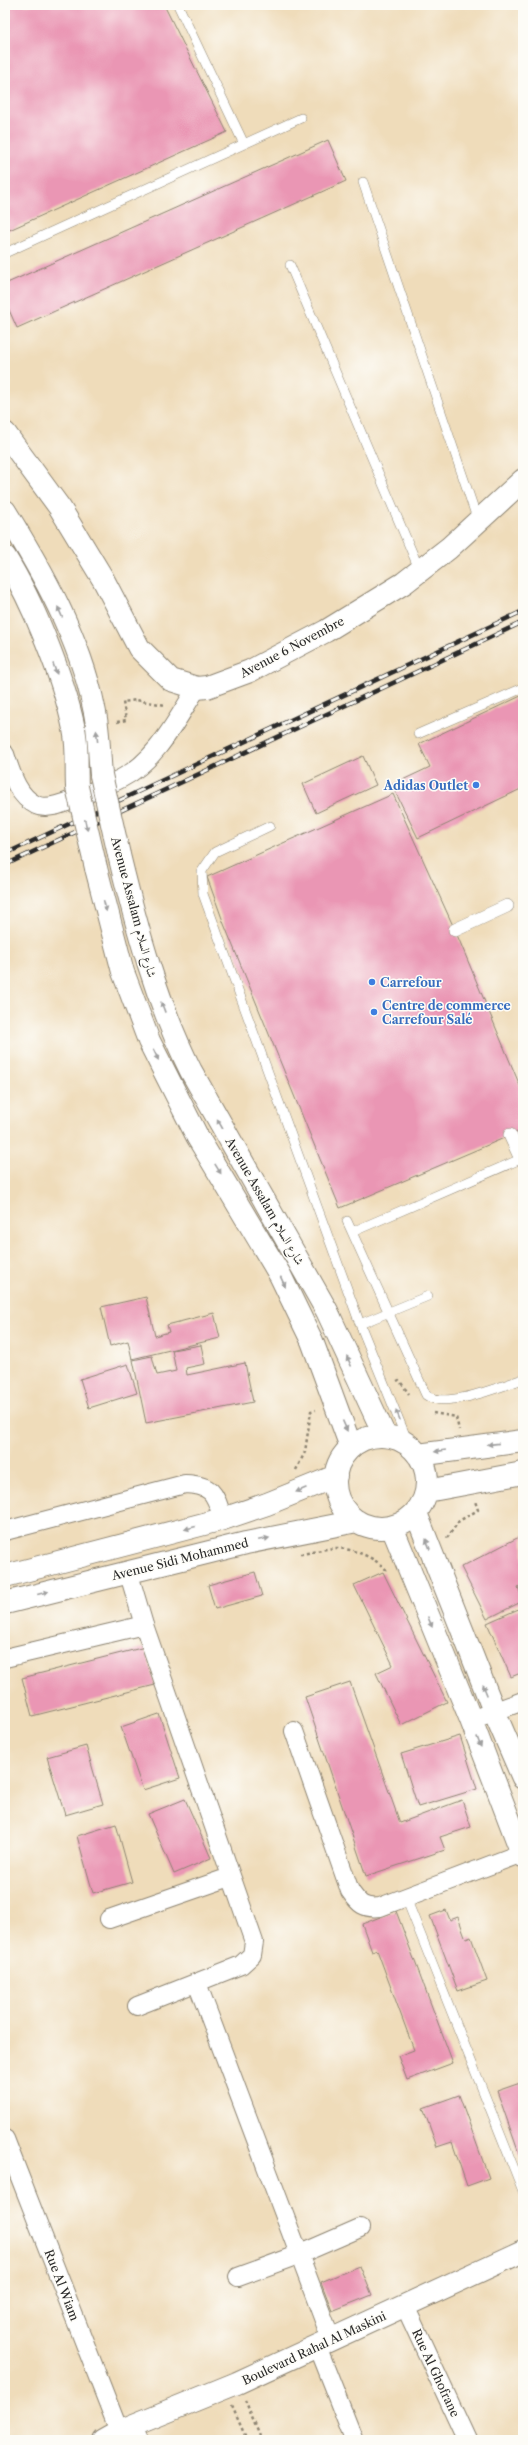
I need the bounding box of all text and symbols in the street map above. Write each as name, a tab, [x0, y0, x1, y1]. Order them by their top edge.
one-way arrow	[57, 607, 63, 618]
street label: Avenue 6 Novembre	[237, 613, 347, 681]
one-way arrow	[52, 663, 58, 675]
one-way arrow	[94, 730, 101, 742]
place label: Adidas Outlet	[383, 778, 468, 793]
marker: Adidas Outlet	[471, 780, 481, 790]
one-way arrow	[83, 819, 89, 831]
street label: Avenue Assalam شارع السلام	[104, 834, 160, 980]
one-way arrow	[103, 900, 109, 912]
place label: Carrefour	[380, 975, 442, 990]
marker: Carrefour	[367, 977, 377, 987]
place label: Centre de commerce Carrefour Salé	[382, 998, 511, 1027]
one-way arrow	[159, 1001, 165, 1013]
marker: Centre de commerce Carrefour Salé	[369, 1007, 379, 1017]
one-way arrow	[153, 1050, 159, 1061]
one-way arrow	[217, 1118, 224, 1130]
street label: Avenue Assalam شارع السلام	[218, 1134, 308, 1270]
one-way arrow	[214, 1164, 222, 1175]
one-way arrow	[280, 1276, 286, 1287]
one-way arrow	[346, 1355, 352, 1366]
one-way arrow	[395, 1409, 401, 1421]
one-way arrow	[342, 1420, 348, 1432]
one-way arrow	[487, 1441, 499, 1448]
one-way arrow	[434, 1448, 446, 1454]
one-way arrow	[296, 1487, 307, 1493]
one-way arrow	[184, 1525, 196, 1531]
street label: Avenue Sidi Mohammed	[109, 1535, 251, 1583]
one-way arrow	[258, 1536, 270, 1542]
one-way arrow	[424, 1538, 430, 1550]
one-way arrow	[37, 1590, 49, 1596]
one-way arrow	[427, 1616, 433, 1627]
one-way arrow	[482, 1684, 488, 1696]
one-way arrow	[477, 1736, 483, 1748]
street label: Rue Al Wiam	[42, 2247, 82, 2323]
street label: Boulevard Rahal Al Maskini	[240, 2308, 389, 2388]
street label: Rue Al Ghofrane	[409, 2327, 463, 2420]

